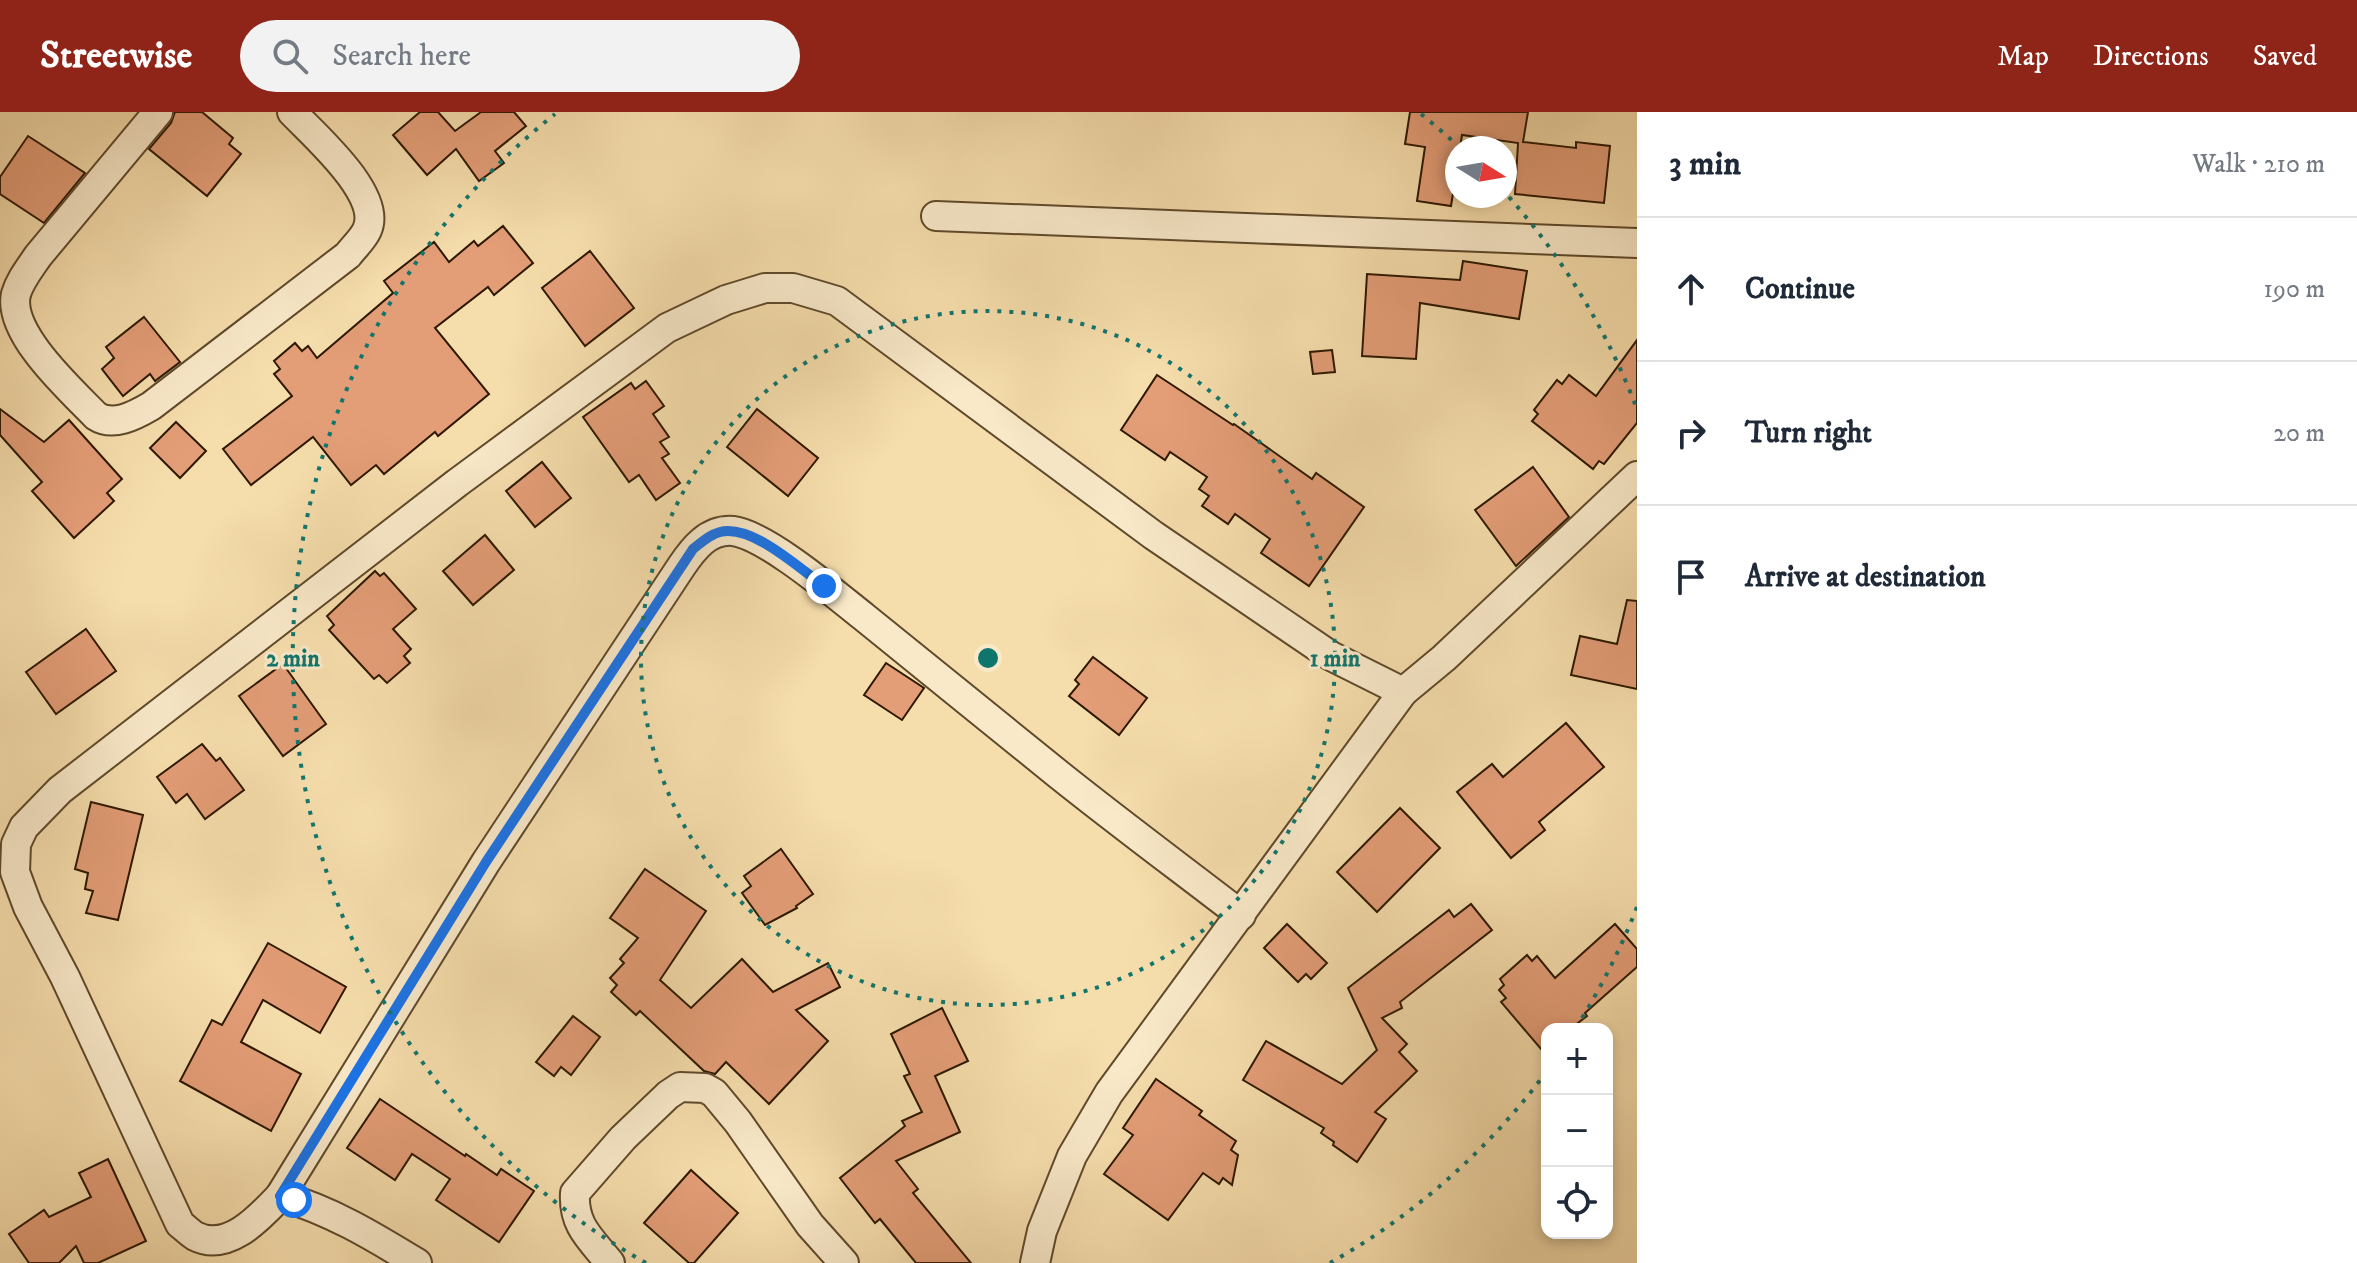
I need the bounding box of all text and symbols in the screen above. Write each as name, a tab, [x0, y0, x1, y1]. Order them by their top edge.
search box	[240, 20, 800, 92]
text: Streetwise	[40, 32, 192, 80]
icon: search	[268, 34, 312, 78]
text: Search here	[332, 38, 471, 75]
text: Map	[1997, 39, 2049, 74]
text: Directions	[2093, 39, 2209, 74]
text: Saved	[2253, 39, 2317, 74]
north arrow	[1445, 136, 1517, 208]
text: 3 min	[1669, 143, 1741, 185]
text: Walk · 210 m	[2192, 148, 2325, 181]
icon: ahead	[1669, 267, 1713, 311]
text: Continue	[1745, 271, 1855, 308]
text: 190 m	[2263, 273, 2325, 306]
icon: right	[1669, 411, 1713, 455]
text: Turn right	[1745, 415, 1872, 452]
text: 20 m	[2273, 417, 2325, 450]
icon: arrive	[1669, 555, 1713, 599]
text: Arrive at destination	[1745, 559, 1986, 596]
route end	[806, 568, 842, 604]
text: 2 min	[266, 644, 320, 674]
centre of rings	[974, 644, 1002, 672]
text: 1 min	[1310, 644, 1361, 674]
map controls	[1541, 1023, 1613, 1239]
button: +	[1541, 1023, 1613, 1095]
button: −	[1541, 1095, 1613, 1167]
button: locate	[1541, 1167, 1613, 1239]
route start	[276, 1182, 312, 1218]

